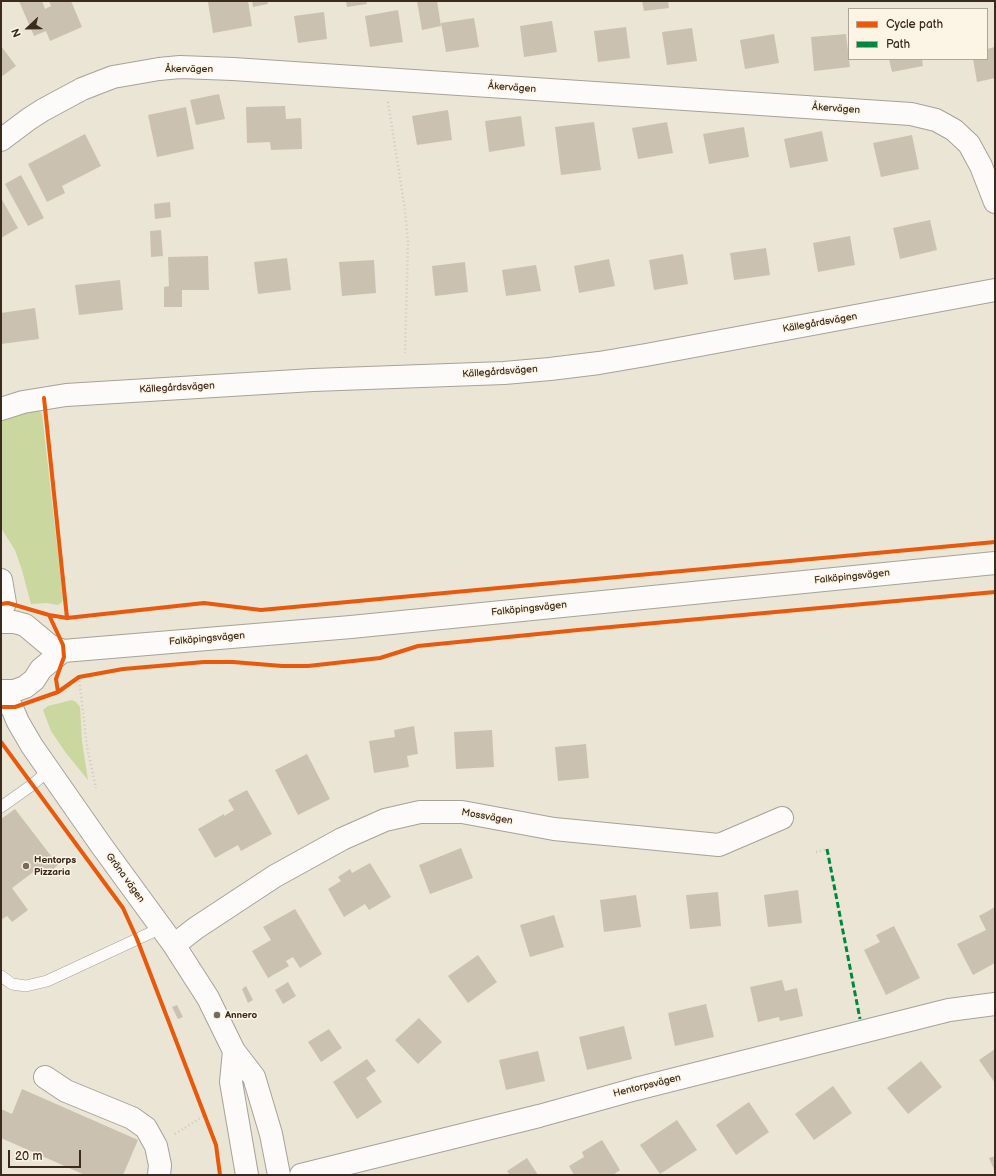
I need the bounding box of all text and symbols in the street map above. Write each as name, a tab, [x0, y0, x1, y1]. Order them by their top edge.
north arrow	[8, 8, 48, 48]
legend	[848, 8, 988, 60]
text: Cycle path	[886, 17, 943, 32]
text: N	[9, 26, 24, 39]
text: Path	[886, 37, 910, 52]
street label: Åkervägen	[165, 63, 213, 75]
street label: Åkervägen	[488, 80, 536, 96]
street label: Åkervägen	[812, 101, 860, 117]
street label: Källegårdsvägen	[782, 311, 858, 335]
street label: Källegårdsvägen	[462, 363, 538, 381]
street label: Källegårdsvägen	[139, 380, 215, 396]
street label: Falköpingsvägen	[814, 567, 890, 587]
street label: Falköpingsvägen	[491, 599, 567, 619]
street label: Falköpingsvägen	[169, 630, 245, 648]
street label: Mossvägen	[460, 807, 514, 827]
street label: Gröna vägen	[103, 851, 147, 905]
place label: Hentorps Pizzaria	[34, 854, 76, 878]
marker: Hentorps Pizzaria	[21, 861, 31, 871]
place label: Annero	[225, 1009, 257, 1021]
marker: Annero	[212, 1010, 222, 1020]
street label: Hentorpsvägen	[612, 1072, 682, 1100]
scale bar	[10, 1142, 83, 1168]
text: 20 m	[15, 1149, 42, 1164]

